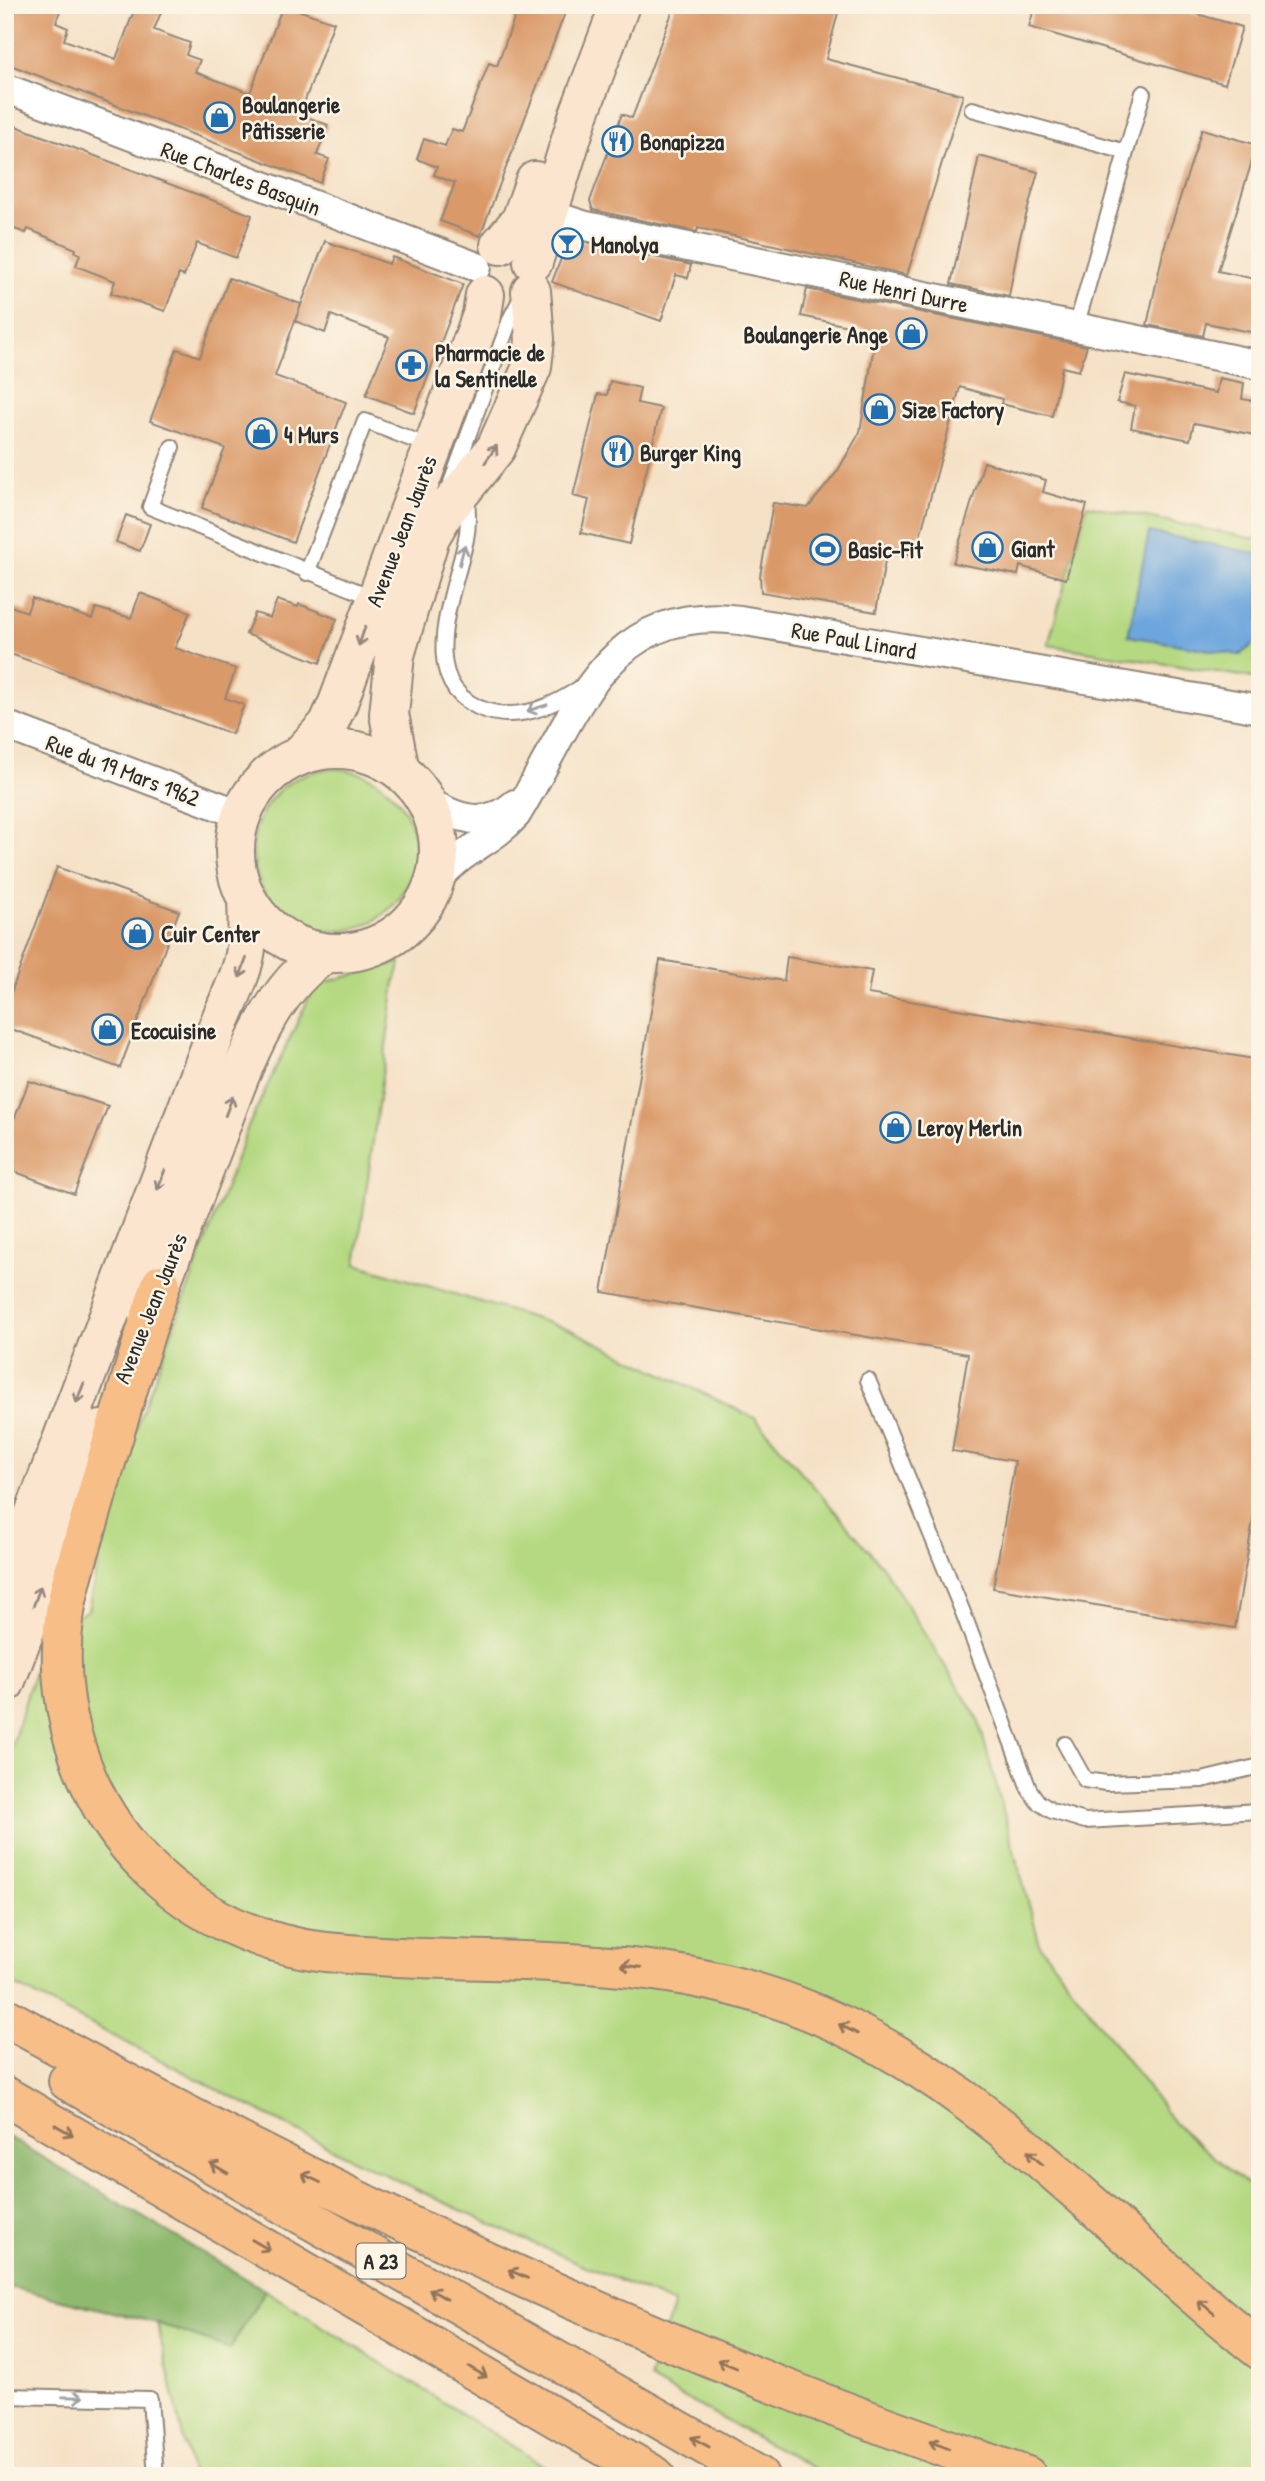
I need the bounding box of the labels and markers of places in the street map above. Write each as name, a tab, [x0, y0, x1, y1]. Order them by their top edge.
place label: Boulangerie Pâtisserie	[242, 89, 341, 146]
shop icon: Boulangerie Pâtisserie	[202, 100, 236, 134]
restaurant icon: Bonapizza	[600, 124, 634, 158]
place label: Bonapizza	[640, 126, 724, 158]
bar icon: Manolya	[551, 227, 585, 261]
place label: Manolya	[591, 229, 658, 261]
shop icon: Boulangerie Ange	[894, 317, 928, 351]
place label: Boulangerie Ange	[743, 319, 889, 351]
place label: Pharmacie de la Sentinelle	[435, 337, 546, 394]
pharmacy icon: Pharmacie de la Sentinelle	[395, 348, 429, 382]
shop icon: Size Factory	[862, 392, 896, 426]
place label: Size Factory	[902, 394, 1005, 426]
shop icon: 4 Murs	[244, 417, 278, 451]
place label: 4 Murs	[284, 419, 339, 450]
restaurant icon: Burger King	[600, 435, 634, 469]
place label: Burger King	[640, 437, 741, 469]
shop icon: Giant	[971, 531, 1005, 565]
sports icon: Basic-Fit	[808, 532, 842, 566]
place label: Giant	[1011, 533, 1056, 564]
place label: Basic-Fit	[848, 534, 924, 565]
shop icon: Cuir Center	[121, 916, 155, 950]
place label: Cuir Center	[161, 918, 260, 949]
shop icon: Ecocuisine	[91, 1013, 125, 1047]
place label: Ecocuisine	[131, 1015, 217, 1046]
shop icon: Leroy Merlin	[878, 1110, 912, 1144]
place label: Leroy Merlin	[918, 1112, 1022, 1144]

